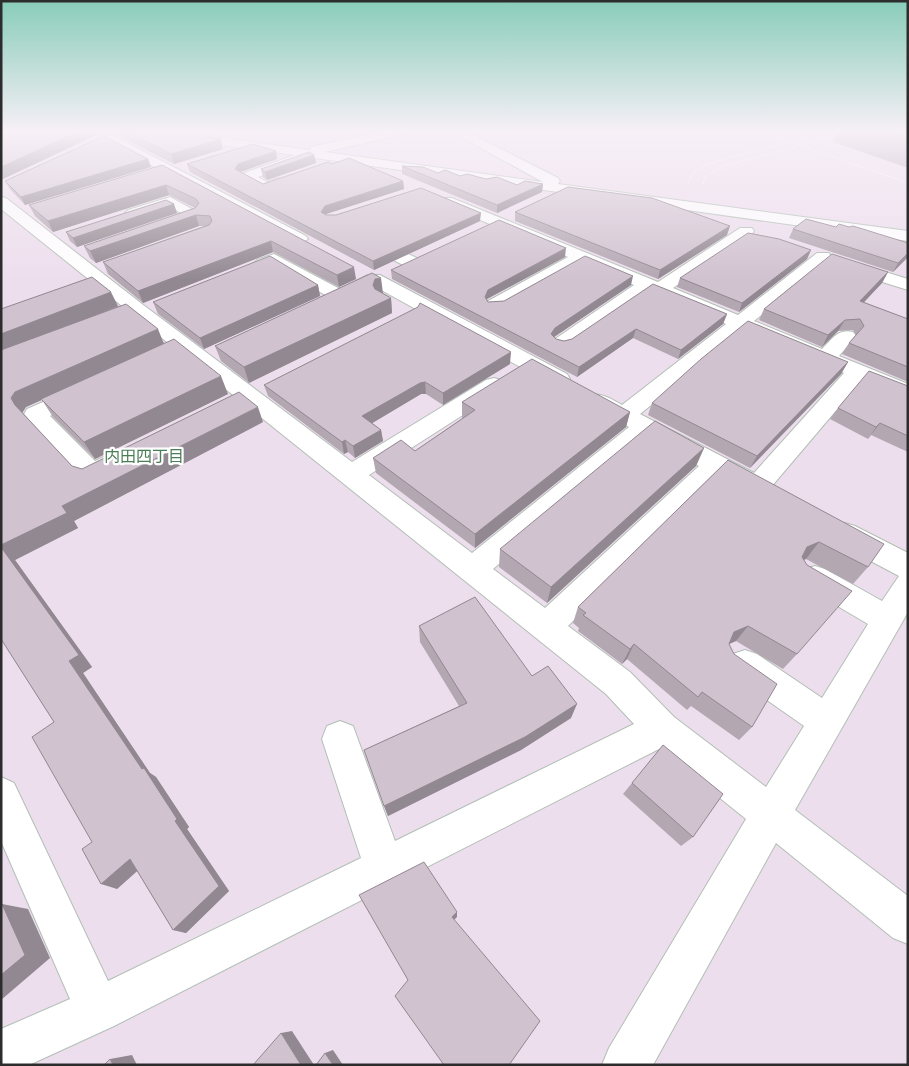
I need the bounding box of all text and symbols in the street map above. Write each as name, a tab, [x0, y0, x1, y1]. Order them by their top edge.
district label: 内田四丁目	[104, 447, 184, 466]

